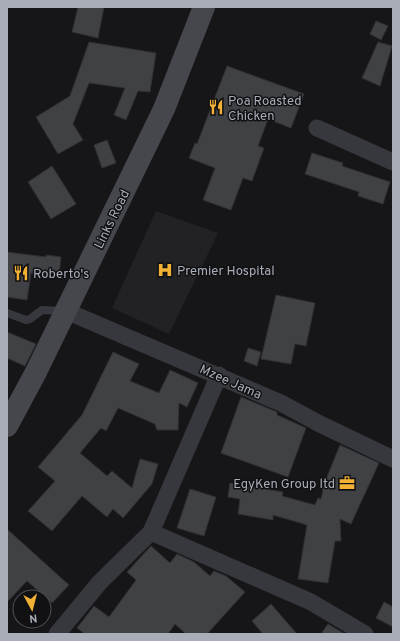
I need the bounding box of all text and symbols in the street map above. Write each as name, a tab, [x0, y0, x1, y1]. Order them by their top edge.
place label: Poa Roasted Chicken	[228, 94, 301, 125]
restaurant icon: Poa Roasted Chicken	[207, 98, 225, 116]
street label: Links Road	[92, 188, 134, 252]
hospital icon: Premier Hospital	[156, 261, 174, 279]
restaurant icon: Roberto's	[12, 264, 30, 282]
place label: Premier Hospital	[177, 264, 275, 280]
place label: Roberto's	[33, 267, 89, 283]
street label: Mzee Jama	[197, 362, 264, 404]
office icon: EgyKen Group ltd	[338, 474, 356, 492]
place label: EgyKen Group ltd	[233, 477, 335, 493]
north arrow	[12, 589, 52, 629]
text: N	[28, 611, 38, 625]

